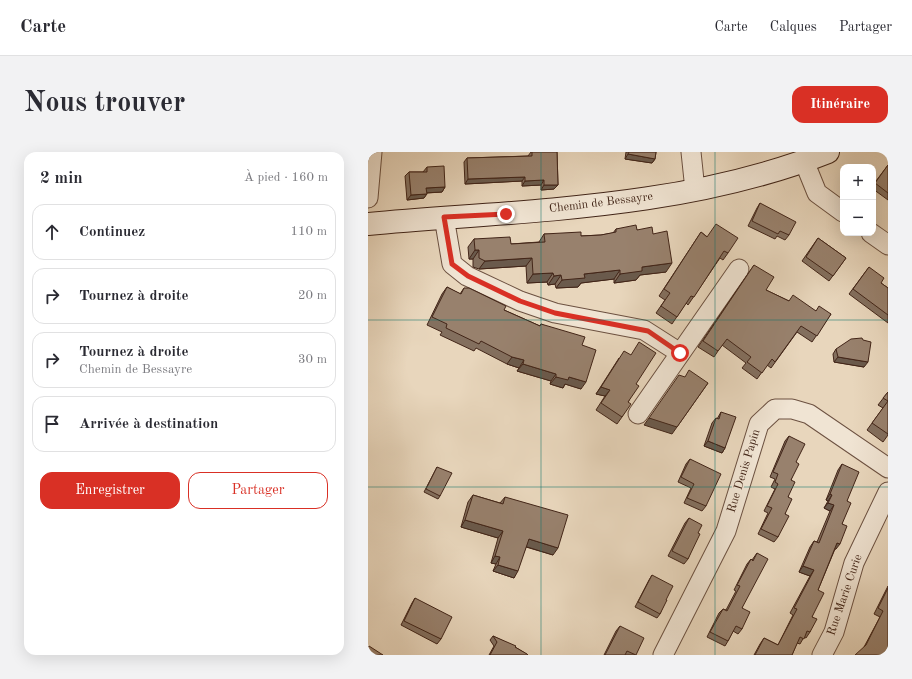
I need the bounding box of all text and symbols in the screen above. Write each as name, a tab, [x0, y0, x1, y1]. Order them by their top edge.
text: Carte	[20, 18, 66, 37]
text: Carte	[714, 20, 748, 34]
text: Calques	[770, 20, 817, 34]
text: Partager	[839, 20, 892, 34]
button: Itinéraire	[792, 86, 888, 123]
text: Nous trouver	[24, 90, 185, 118]
map controls	[840, 164, 876, 236]
button: +	[840, 164, 876, 200]
text: 2 min	[40, 170, 83, 187]
text: À pied · 160 m	[244, 171, 328, 184]
street label: Chemin de Bessayre	[548, 191, 654, 215]
button: −	[840, 200, 876, 236]
route end	[497, 205, 515, 223]
icon: ahead	[41, 221, 63, 243]
text: Continuez	[79, 225, 145, 240]
text: 110 m	[290, 225, 327, 238]
icon: right	[41, 285, 63, 307]
text: Tournez à droite	[79, 289, 189, 304]
text: 20 m	[298, 289, 327, 302]
route start	[671, 344, 689, 362]
text: Tournez à droite	[79, 345, 189, 360]
icon: right	[41, 349, 63, 371]
text: 30 m	[298, 353, 327, 366]
text: Chemin de Bessayre	[79, 363, 192, 376]
icon: arrive	[41, 413, 63, 435]
text: Arrivée à destination	[79, 417, 218, 432]
street label: Rue Denis Papin	[726, 427, 763, 514]
button: Enregistrer	[40, 472, 180, 509]
button: Partager	[188, 472, 328, 509]
street label: Rue Marie Curie	[825, 552, 865, 637]

